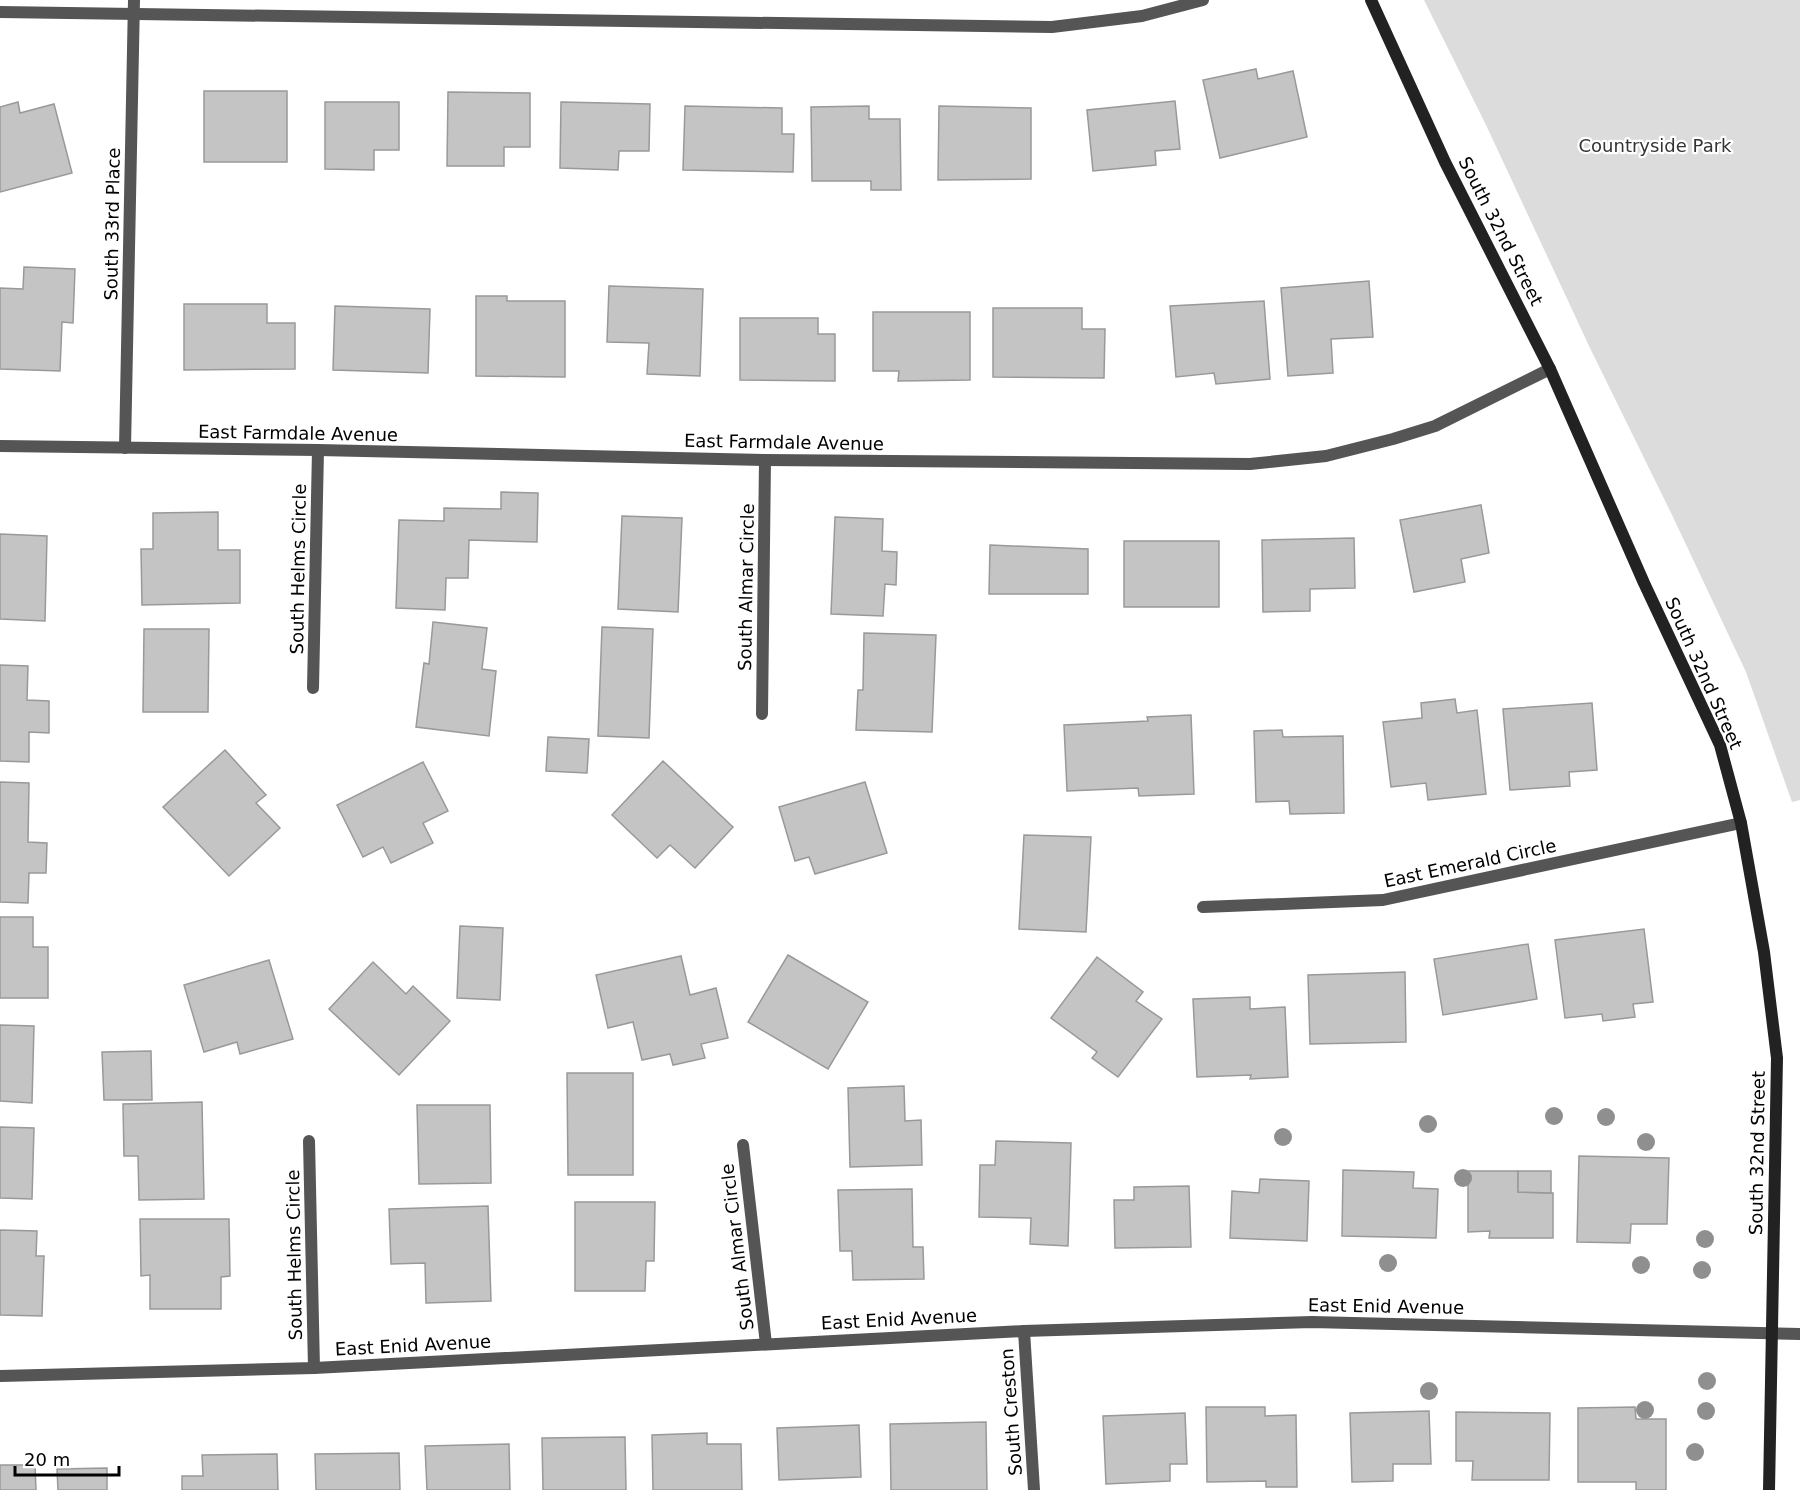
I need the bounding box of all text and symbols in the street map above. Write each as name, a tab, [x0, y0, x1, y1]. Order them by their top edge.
park label: Countryside Park	[1578, 135, 1732, 156]
street label: South 33rd Place	[100, 147, 124, 301]
street label: South 32nd Street	[1454, 153, 1548, 309]
street label: East Farmdale Avenue	[198, 421, 398, 445]
street label: East Farmdale Avenue	[684, 430, 884, 454]
street label: South Helms Circle	[286, 483, 310, 655]
street label: South Almar Circle	[734, 503, 758, 671]
street label: South 32nd Street	[1661, 594, 1747, 752]
street label: East Emerald Circle	[1382, 834, 1558, 892]
street label: South 32nd Street	[1745, 1071, 1769, 1235]
street label: South Almar Circle	[716, 1163, 758, 1331]
street label: South Helms Circle	[282, 1169, 306, 1341]
street label: East Enid Avenue	[1308, 1294, 1464, 1318]
street label: East Enid Avenue	[820, 1304, 978, 1334]
street label: East Enid Avenue	[334, 1330, 492, 1360]
street label: South Creston	[996, 1348, 1026, 1476]
scale bar	[15, 1439, 118, 1477]
text: 20 m	[24, 1449, 70, 1470]

